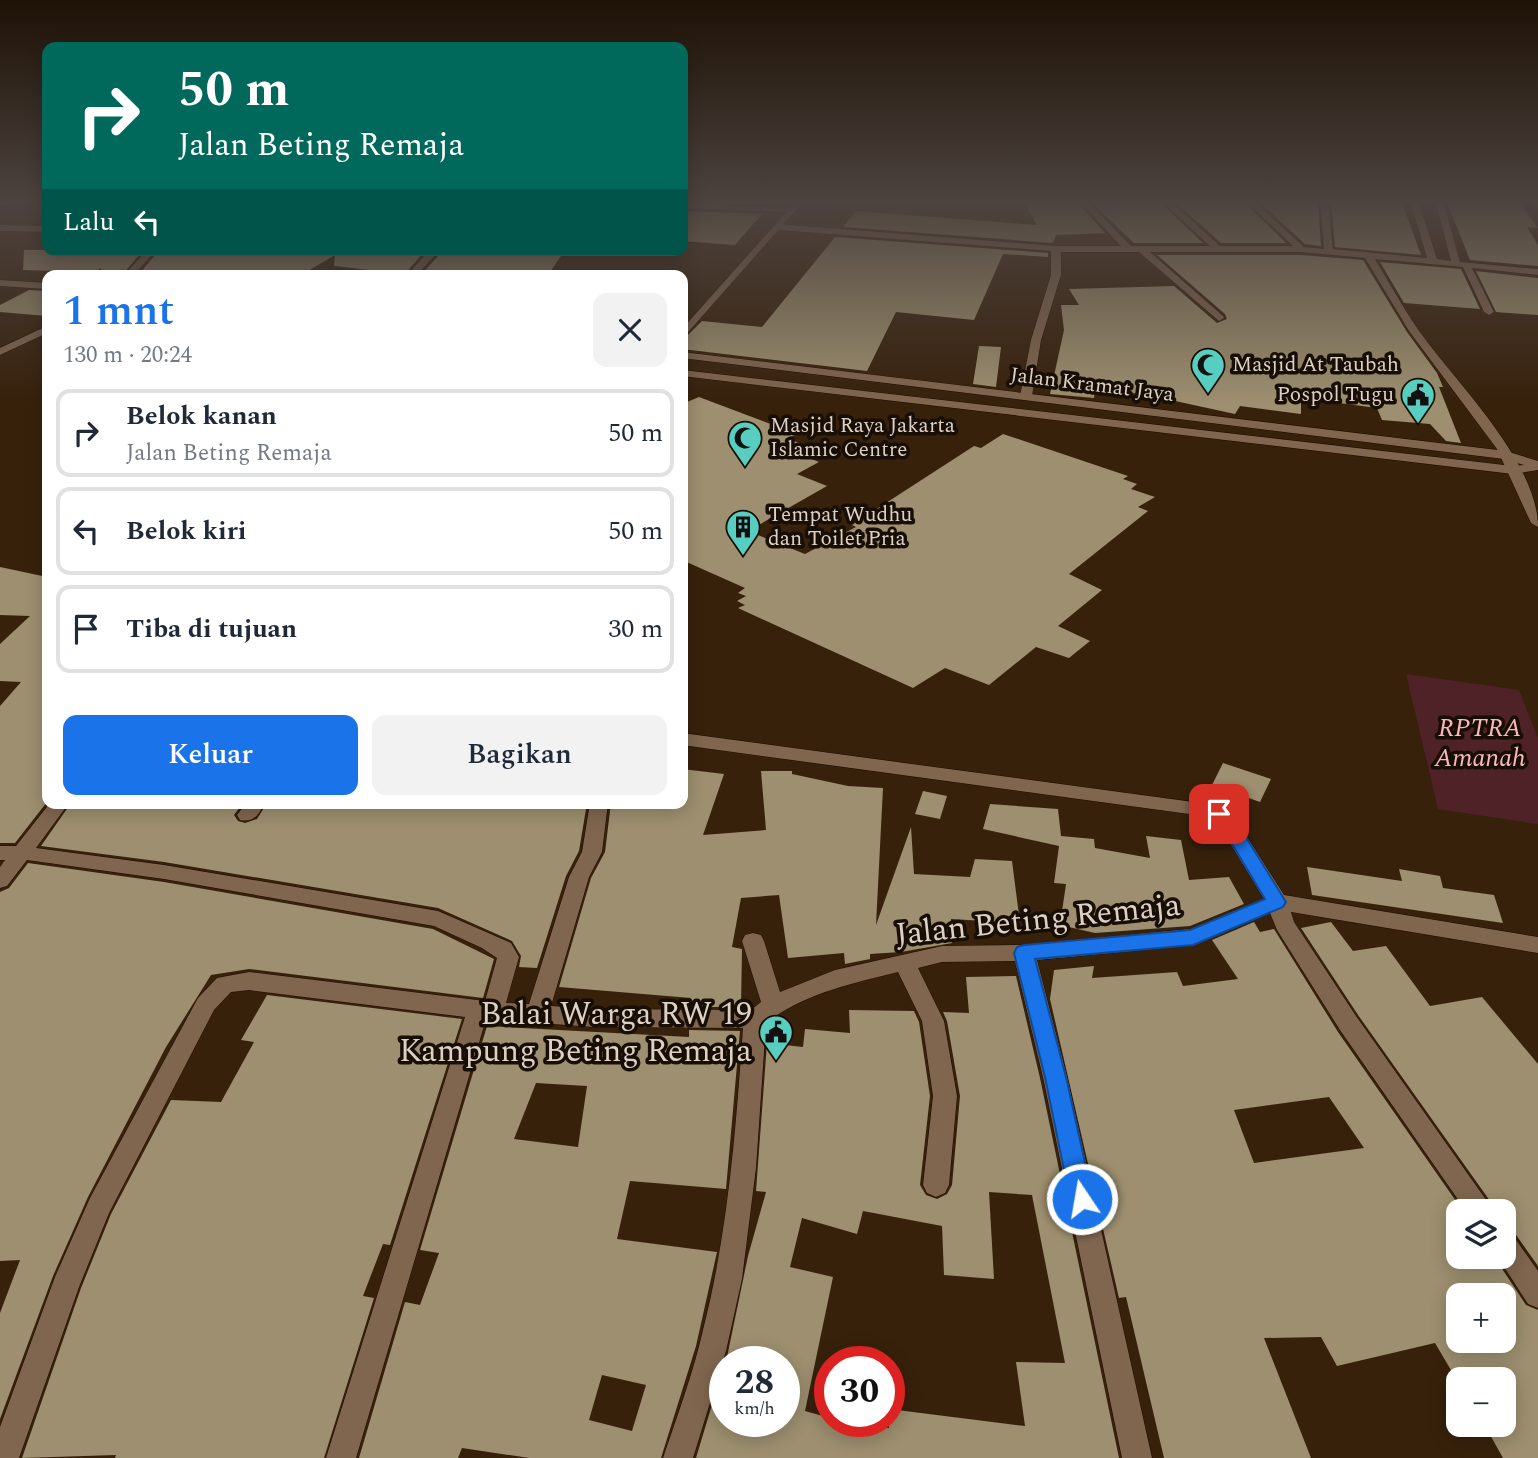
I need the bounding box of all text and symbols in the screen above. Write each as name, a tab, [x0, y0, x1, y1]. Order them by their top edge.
text: 50 m	[178, 53, 289, 128]
icon: right	[63, 70, 154, 161]
text: Jalan Beting Remaja	[178, 121, 464, 170]
text: Lalu	[63, 202, 114, 242]
icon: left	[128, 203, 166, 241]
text: 1 mnt	[63, 280, 174, 343]
button: close	[593, 293, 667, 367]
text: 130 m · 20:24	[63, 338, 192, 373]
mosque icon: Masjid At Taubah	[1189, 346, 1227, 395]
place label: Masjid At Taubah	[1232, 349, 1399, 381]
street label: Jalan Kramat Jaya	[1008, 359, 1176, 411]
public building icon: Pospol Tugu	[1399, 376, 1437, 425]
place label: Pospol Tugu	[1277, 379, 1394, 411]
text: Belok kanan	[126, 396, 277, 436]
place label: Masjid Raya Jakarta Islamic Centre	[770, 410, 956, 466]
text: 50 m	[608, 413, 663, 453]
icon: right	[67, 414, 105, 452]
mosque icon: Masjid Raya Jakarta Islamic Centre	[726, 419, 764, 468]
text: Jalan Beting Remaja	[126, 436, 332, 471]
place label: Tempat Wudhu dan Toilet Pria	[768, 499, 912, 555]
building icon: Tempat Wudhu dan Toilet Pria	[724, 508, 762, 557]
text: Belok kiri	[126, 511, 246, 551]
text: 50 m	[608, 511, 663, 551]
icon: left	[67, 512, 105, 550]
text: Tiba di tujuan	[126, 609, 297, 649]
text: 30 m	[608, 609, 663, 649]
icon: arrive	[67, 610, 105, 648]
park label: RPTRA Amanah	[1433, 708, 1526, 778]
button: Keluar	[63, 715, 358, 795]
button: Bagikan	[372, 715, 667, 795]
pin	[1189, 784, 1249, 844]
icon: arrive	[1200, 795, 1238, 833]
street label: Jalan Beting Remaja	[893, 881, 1183, 959]
place label: Balai Warga RW 19 Kampung Beting Remaja	[399, 990, 752, 1076]
public building icon: Balai Warga RW 19 Kampung Beting Remaja	[757, 1013, 795, 1062]
position arrow	[1045, 1162, 1119, 1236]
map controls	[1446, 1199, 1516, 1437]
button: layers	[1446, 1199, 1516, 1269]
button: +	[1446, 1283, 1516, 1353]
speed limit sign: 30	[814, 1346, 905, 1437]
text: 28	[735, 1356, 774, 1409]
button: −	[1446, 1367, 1516, 1437]
text: km/h	[734, 1395, 775, 1422]

